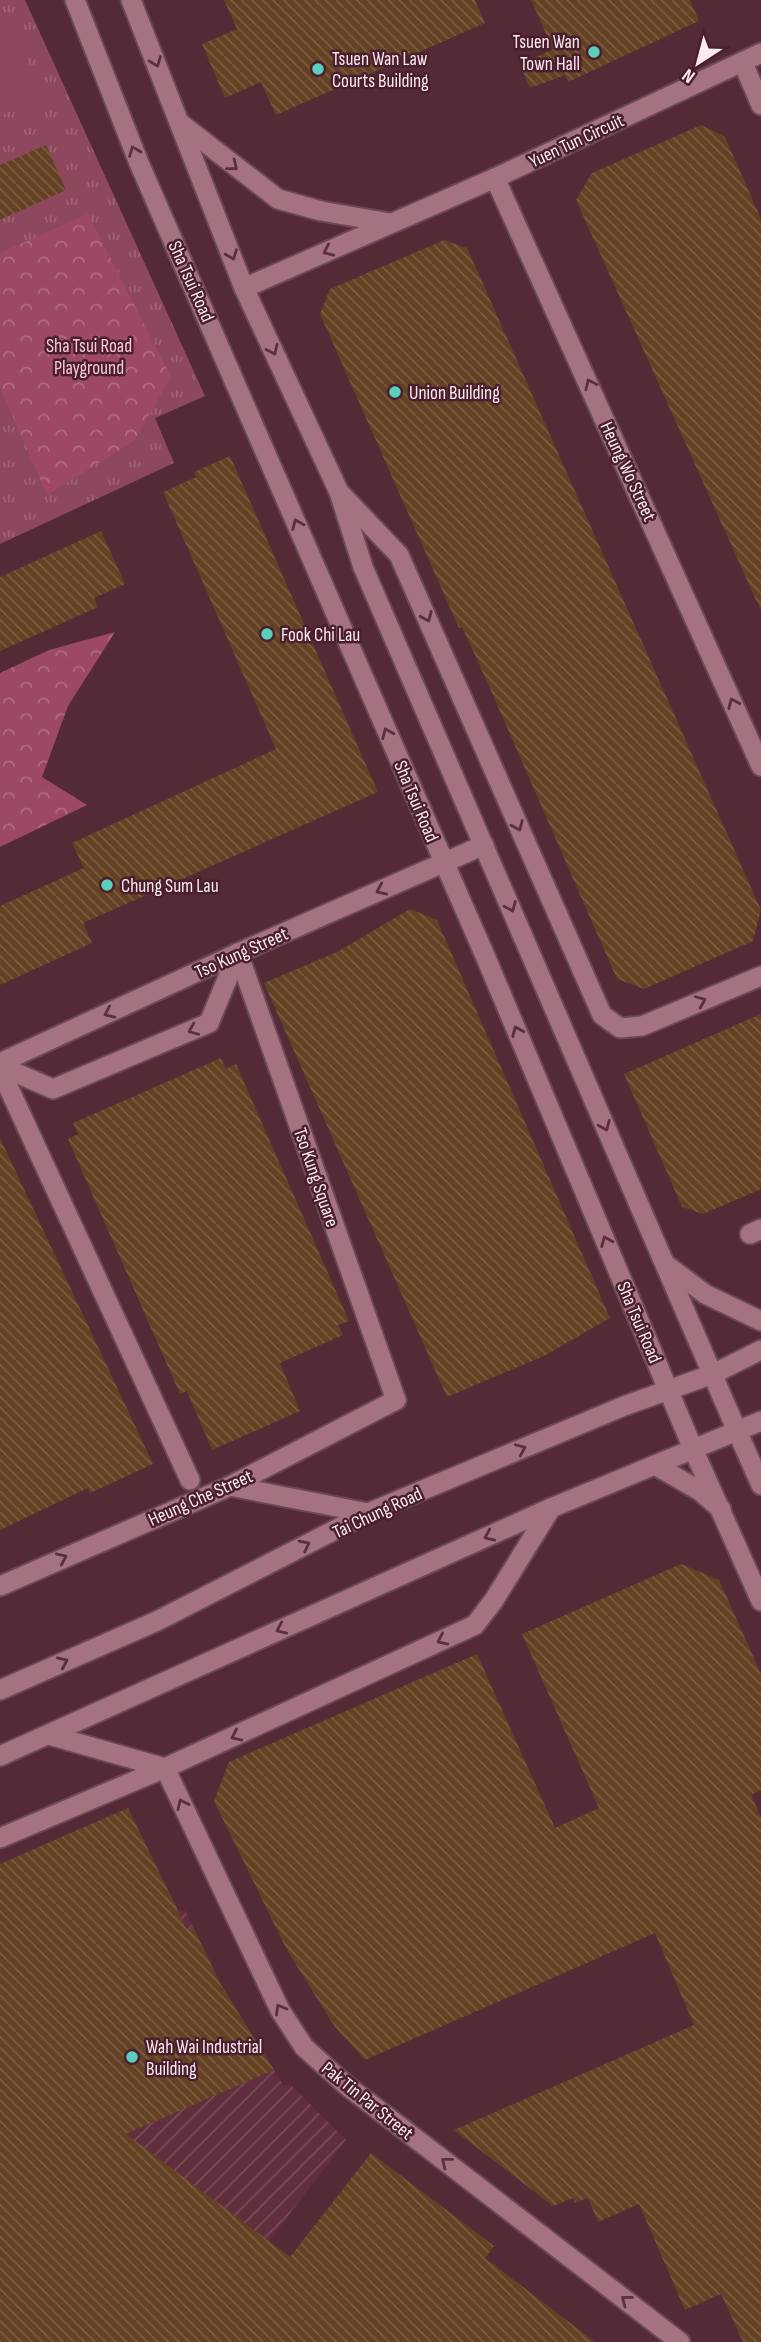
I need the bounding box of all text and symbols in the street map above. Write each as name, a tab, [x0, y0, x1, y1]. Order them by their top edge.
north arrow	[663, 28, 733, 98]
place label: Tsuen Wan Town Hall	[513, 31, 580, 76]
marker: Tsuen Wan Town Hall	[586, 44, 602, 60]
place label: Tsuen Wan Law Courts Building	[332, 48, 429, 93]
one-way arrow	[147, 55, 161, 67]
marker: Tsuen Wan Law Courts Building	[310, 61, 326, 77]
text: N	[678, 63, 700, 88]
street label: Yuen Tun Circuit	[526, 109, 628, 173]
one-way arrow	[129, 145, 143, 157]
one-way arrow	[226, 158, 238, 171]
street label: Sha Tsui Road	[163, 238, 219, 326]
one-way arrow	[323, 243, 335, 257]
one-way arrow	[223, 249, 237, 261]
park label: Sha Tsui Road Playground	[46, 335, 132, 380]
one-way arrow	[265, 343, 279, 355]
one-way arrow	[584, 379, 598, 391]
place label: Union Building	[409, 382, 500, 405]
marker: Union Building	[387, 384, 403, 400]
street label: Heung Wo Street	[595, 418, 661, 525]
one-way arrow	[292, 519, 306, 531]
one-way arrow	[419, 610, 433, 622]
place label: Fook Chi Lau	[281, 624, 360, 647]
marker: Fook Chi Lau	[259, 626, 275, 642]
one-way arrow	[727, 698, 741, 711]
one-way arrow	[382, 727, 396, 739]
street label: Sha Tsui Road	[388, 757, 443, 846]
one-way arrow	[510, 819, 524, 831]
place label: Chung Sum Lau	[121, 875, 219, 898]
marker: Chung Sum Lau	[99, 877, 115, 893]
one-way arrow	[376, 882, 388, 896]
one-way arrow	[502, 901, 516, 913]
street label: Tso Kung Street	[192, 923, 292, 984]
one-way arrow	[694, 995, 707, 1009]
one-way arrow	[104, 1005, 116, 1019]
one-way arrow	[188, 1022, 200, 1036]
one-way arrow	[511, 1026, 525, 1039]
one-way arrow	[597, 1119, 611, 1131]
street label: Tso Kung Square	[288, 1125, 343, 1230]
one-way arrow	[600, 1236, 614, 1248]
street label: Sha Tsui Road	[611, 1278, 666, 1367]
one-way arrow	[514, 1443, 526, 1457]
street label: Heung Che Street	[145, 1465, 257, 1532]
street label: Tai Chung Road	[329, 1483, 426, 1544]
one-way arrow	[484, 1528, 496, 1542]
one-way arrow	[298, 1540, 310, 1554]
one-way arrow	[55, 1552, 68, 1566]
one-way arrow	[276, 1621, 288, 1635]
one-way arrow	[437, 1632, 449, 1646]
one-way arrow	[55, 1656, 68, 1670]
one-way arrow	[230, 1728, 243, 1742]
one-way arrow	[176, 1799, 190, 1811]
one-way arrow	[275, 2004, 288, 2016]
place label: Wah Wai Industrial Building	[146, 2036, 262, 2081]
marker: Wah Wai Industrial Building	[124, 2049, 140, 2065]
street label: Pak Tin Par Street	[317, 2057, 418, 2145]
one-way arrow	[441, 2157, 453, 2170]
one-way arrow	[621, 2296, 634, 2309]

